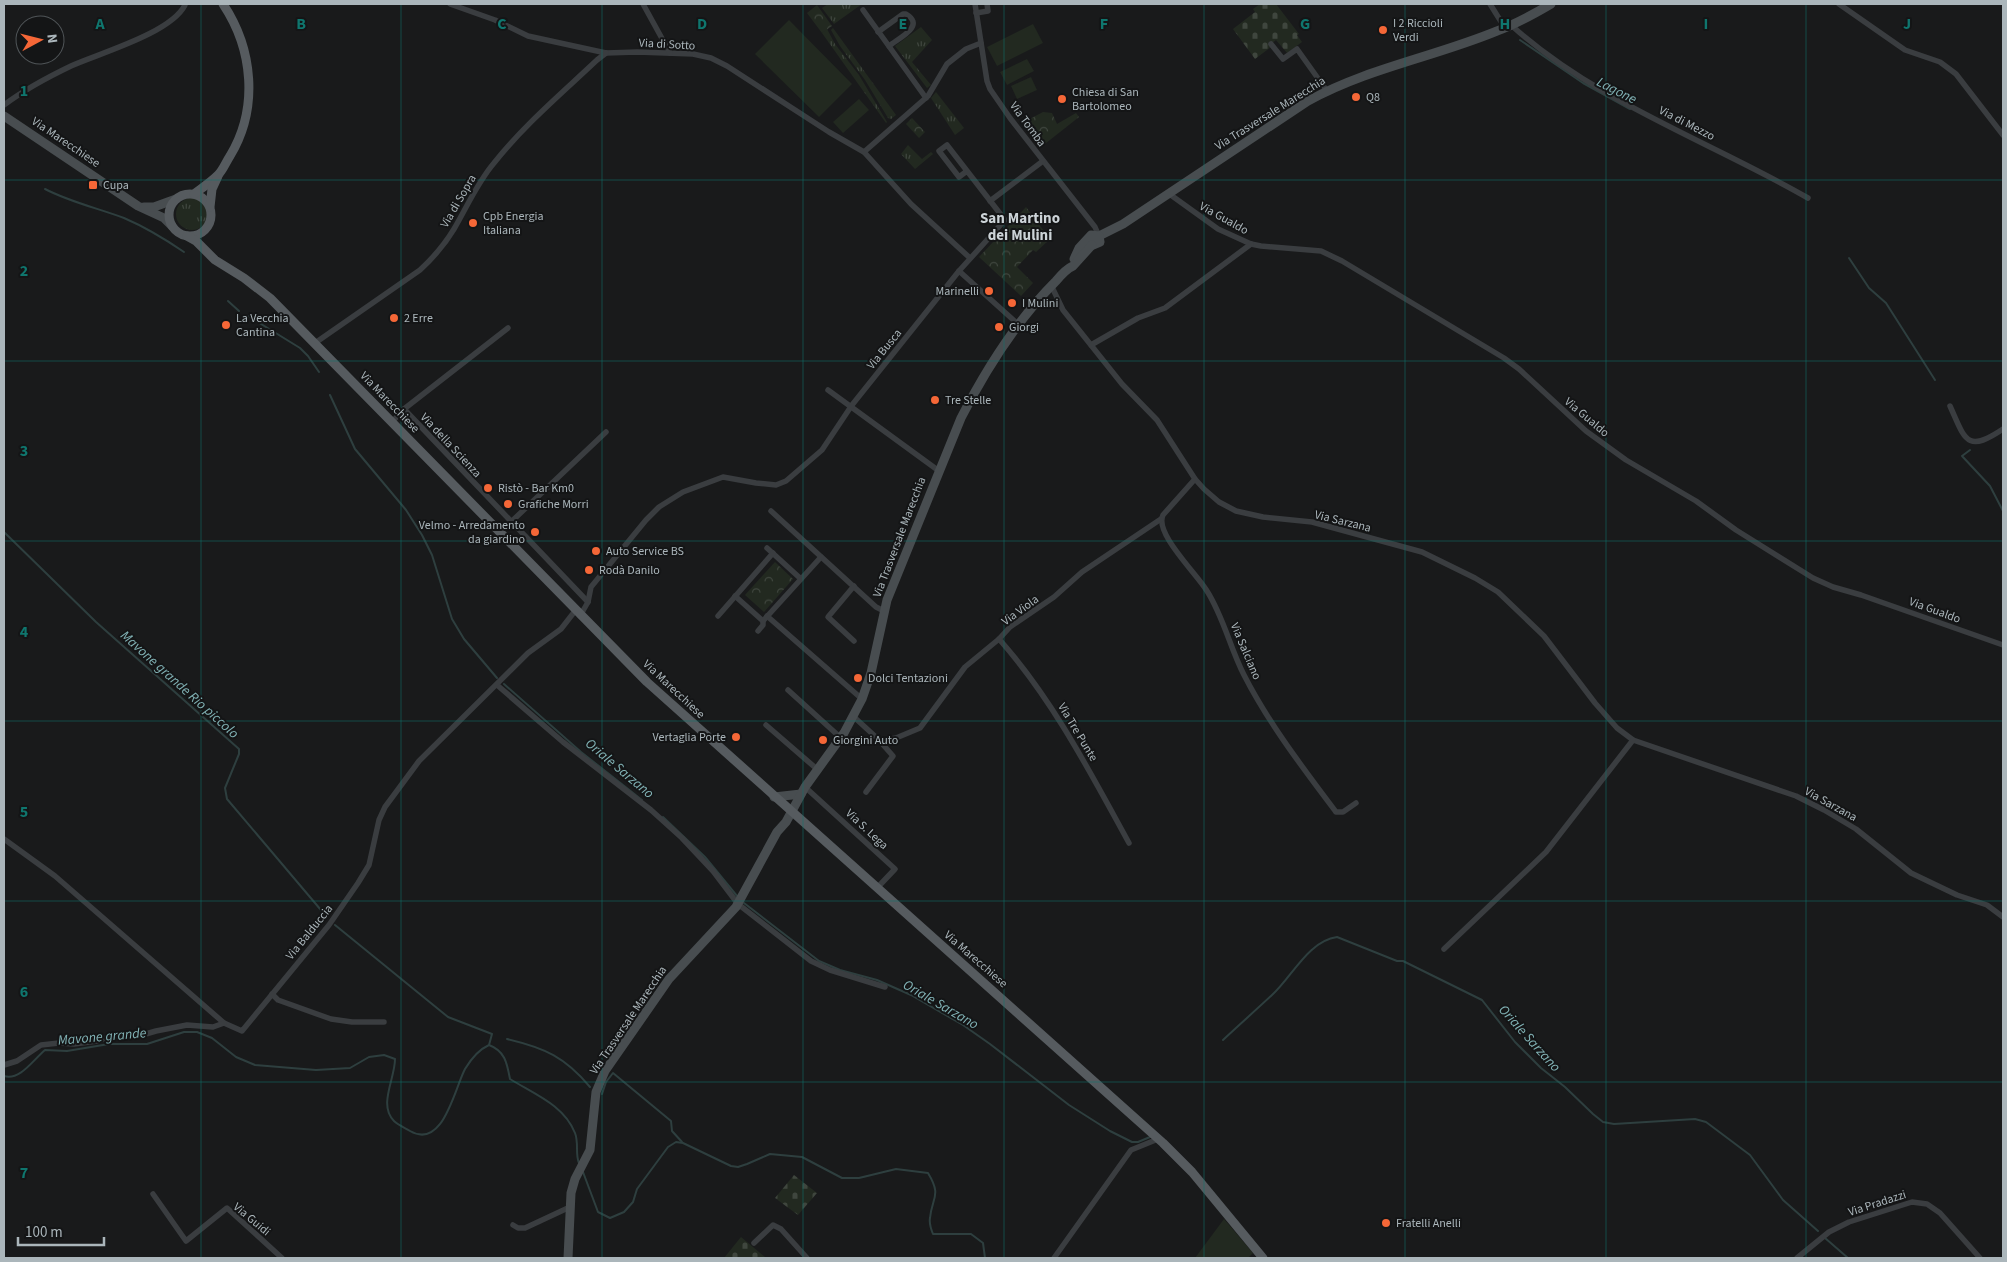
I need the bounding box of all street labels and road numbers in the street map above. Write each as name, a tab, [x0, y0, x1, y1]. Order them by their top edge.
street label: Via di Sotto	[638, 35, 696, 54]
street label: Via Trasversale Marecchia	[1212, 72, 1329, 154]
street label: Via Tomba	[1005, 98, 1050, 150]
street label: Via di Mezzo	[1656, 102, 1718, 145]
street label: Via Marecchiese	[28, 113, 103, 172]
street label: Via di Sopra	[436, 171, 481, 231]
street label: Via Gualdo	[1196, 198, 1251, 239]
street label: Via Busca	[863, 325, 906, 373]
street label: Via Marecchiese	[356, 368, 423, 437]
street label: Via Gualdo	[1561, 394, 1613, 441]
street label: Via della Scienza	[416, 409, 485, 481]
street label: Via Trasversale Marecchia	[869, 475, 930, 600]
street label: Via Sarzana	[1313, 506, 1373, 537]
street label: Via Viola	[998, 591, 1042, 630]
street label: Via Gualdo	[1907, 593, 1963, 628]
street label: Via Salciano	[1226, 620, 1265, 682]
street label: Via Marecchiese	[639, 656, 709, 723]
street label: Via Tre Punte	[1053, 700, 1102, 765]
street label: Via Sarzana	[1801, 783, 1860, 826]
street label: Via S. Lega	[842, 805, 892, 854]
street label: Via Balduccia	[282, 901, 337, 964]
street label: Via Marecchiese	[940, 927, 1011, 992]
street label: Via Trasversale Marecchia	[586, 963, 671, 1078]
street label: Via Pradazzi	[1846, 1186, 1908, 1221]
street label: Via Guidi	[229, 1199, 274, 1240]

